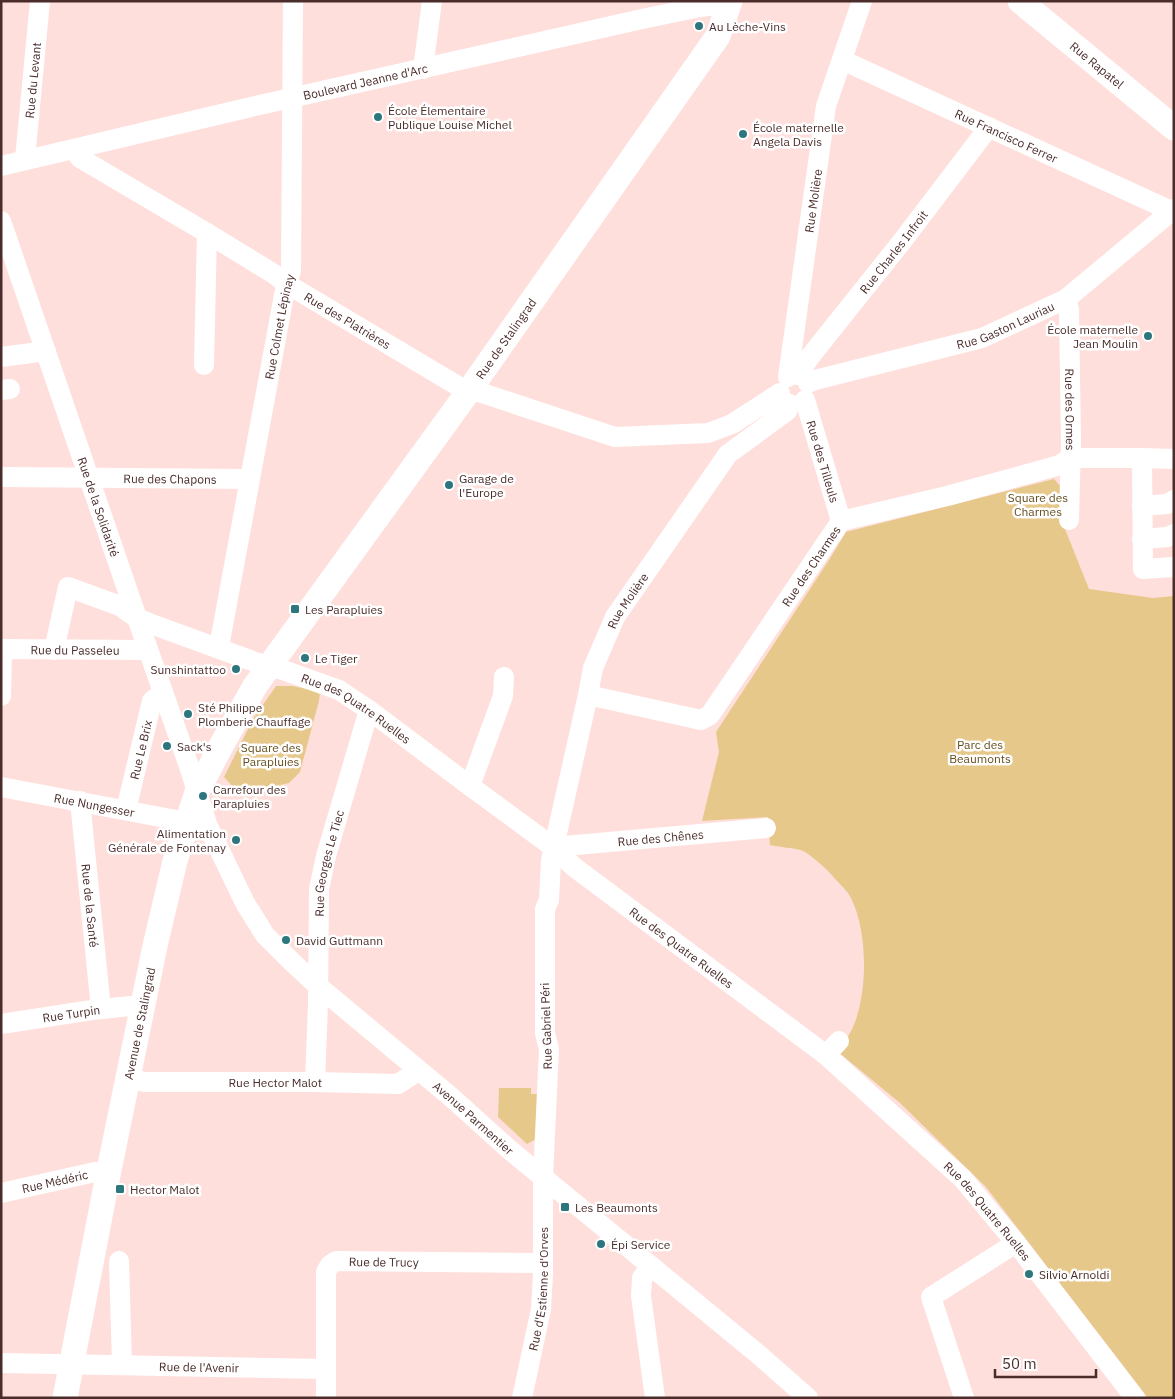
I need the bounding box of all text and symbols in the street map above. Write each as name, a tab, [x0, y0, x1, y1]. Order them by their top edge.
place label: Au Lèche-Vins	[709, 19, 786, 34]
marker: Au Lèche-Vins	[693, 20, 705, 32]
street label: Rue Rapatel	[1067, 38, 1127, 91]
street label: Rue du Levant	[21, 42, 44, 119]
street label: Boulevard Jeanne d'Arc	[302, 60, 429, 103]
place label: École Élementaire Publique Louise Michel	[388, 103, 512, 132]
street label: Rue Francisco Ferrer	[953, 105, 1061, 166]
marker: École Élementaire Publique Louise Michel	[372, 111, 384, 123]
place label: École maternelle Angela Davis	[753, 120, 844, 149]
marker: École maternelle Angela Davis	[737, 128, 749, 140]
street label: Rue Molière	[801, 167, 825, 234]
street label: Rue Charles Infroit	[856, 207, 931, 296]
street label: Rue Colmet Lépinay	[261, 272, 297, 380]
street label: Rue des Platrières	[302, 289, 394, 352]
street label: Rue de Stalingrad	[472, 295, 539, 382]
street label: Rue Gaston Lauriau	[955, 298, 1057, 352]
place label: École maternelle Jean Moulin	[1047, 322, 1138, 351]
marker: École maternelle Jean Moulin	[1142, 330, 1154, 342]
street label: Rue des Ormes	[1062, 368, 1079, 451]
street label: Rue des Tilleuls	[804, 418, 843, 504]
street label: Rue de la Solidarité	[75, 455, 123, 559]
street label: Rue des Chapons	[123, 470, 217, 486]
place label: Garage de l'Europe	[459, 471, 514, 500]
marker: Garage de l'Europe	[443, 479, 455, 491]
park label: Square des Charmes	[1008, 490, 1068, 519]
street label: Rue des Charmes	[778, 522, 843, 609]
street label: Rue Molière	[603, 569, 651, 631]
place label: Les Parapluies	[305, 602, 383, 617]
marker: Les Parapluies	[289, 603, 301, 615]
street label: Rue du Passeleu	[30, 642, 120, 657]
place label: Le Tiger	[315, 651, 358, 666]
marker: Le Tiger	[299, 652, 311, 664]
place label: Sunshintattoo	[151, 662, 226, 677]
marker: Sunshintattoo	[230, 663, 242, 675]
street label: Rue des Quatre Ruelles	[300, 670, 414, 747]
place label: Sté Philippe Plomberie Chauffage	[198, 700, 311, 729]
marker: Sté Philippe Plomberie Chauffage	[182, 708, 194, 720]
street label: Rue Le Brix	[126, 718, 155, 781]
park label: Parc des Beaumonts	[949, 737, 1011, 766]
place label: Sack's	[177, 739, 212, 754]
marker: Sack's	[161, 740, 173, 752]
park label: Square des Parapluies	[241, 740, 301, 769]
place label: Carrefour des Parapluies	[213, 782, 286, 811]
street label: Rue Nungesser	[53, 790, 136, 820]
marker: Carrefour des Parapluies	[197, 790, 209, 802]
street label: Rue Georges Le Tiec	[311, 808, 347, 917]
place label: Alimentation Générale de Fontenay	[108, 826, 226, 855]
street label: Rue des Chênes	[617, 826, 704, 849]
marker: Alimentation Générale de Fontenay	[230, 834, 242, 846]
street label: Rue de la Santé	[79, 863, 102, 948]
street label: Rue des Quatre Ruelles	[627, 904, 737, 991]
place label: David Guttmann	[296, 933, 383, 948]
marker: David Guttmann	[280, 934, 292, 946]
street label: Avenue de Stalingrad	[120, 966, 158, 1081]
street label: Rue Gabriel Péri	[537, 982, 555, 1070]
street label: Rue Turpin	[41, 1002, 101, 1025]
street label: Rue Hector Malot	[228, 1075, 322, 1090]
street label: Avenue Parmentier	[430, 1078, 517, 1158]
street label: Rue des Quatre Ruelles	[941, 1158, 1034, 1264]
street label: Rue Médéric	[20, 1166, 89, 1196]
place label: Hector Malot	[130, 1182, 200, 1197]
marker: Hector Malot	[114, 1183, 126, 1195]
place label: Les Beaumonts	[575, 1200, 658, 1215]
marker: Les Beaumonts	[559, 1201, 571, 1213]
street label: Rue d'Estienne d'Orves	[525, 1227, 551, 1352]
place label: Épi Service	[611, 1237, 671, 1252]
marker: Épi Service	[595, 1238, 607, 1250]
street label: Rue de Trucy	[349, 1254, 419, 1269]
place label: Silvio Arnoldi	[1039, 1267, 1109, 1282]
marker: Silvio Arnoldi	[1023, 1268, 1035, 1280]
scale bar	[995, 1346, 1096, 1378]
text: 50 m	[1002, 1354, 1037, 1373]
street label: Rue de l'Avenir	[159, 1358, 240, 1375]

